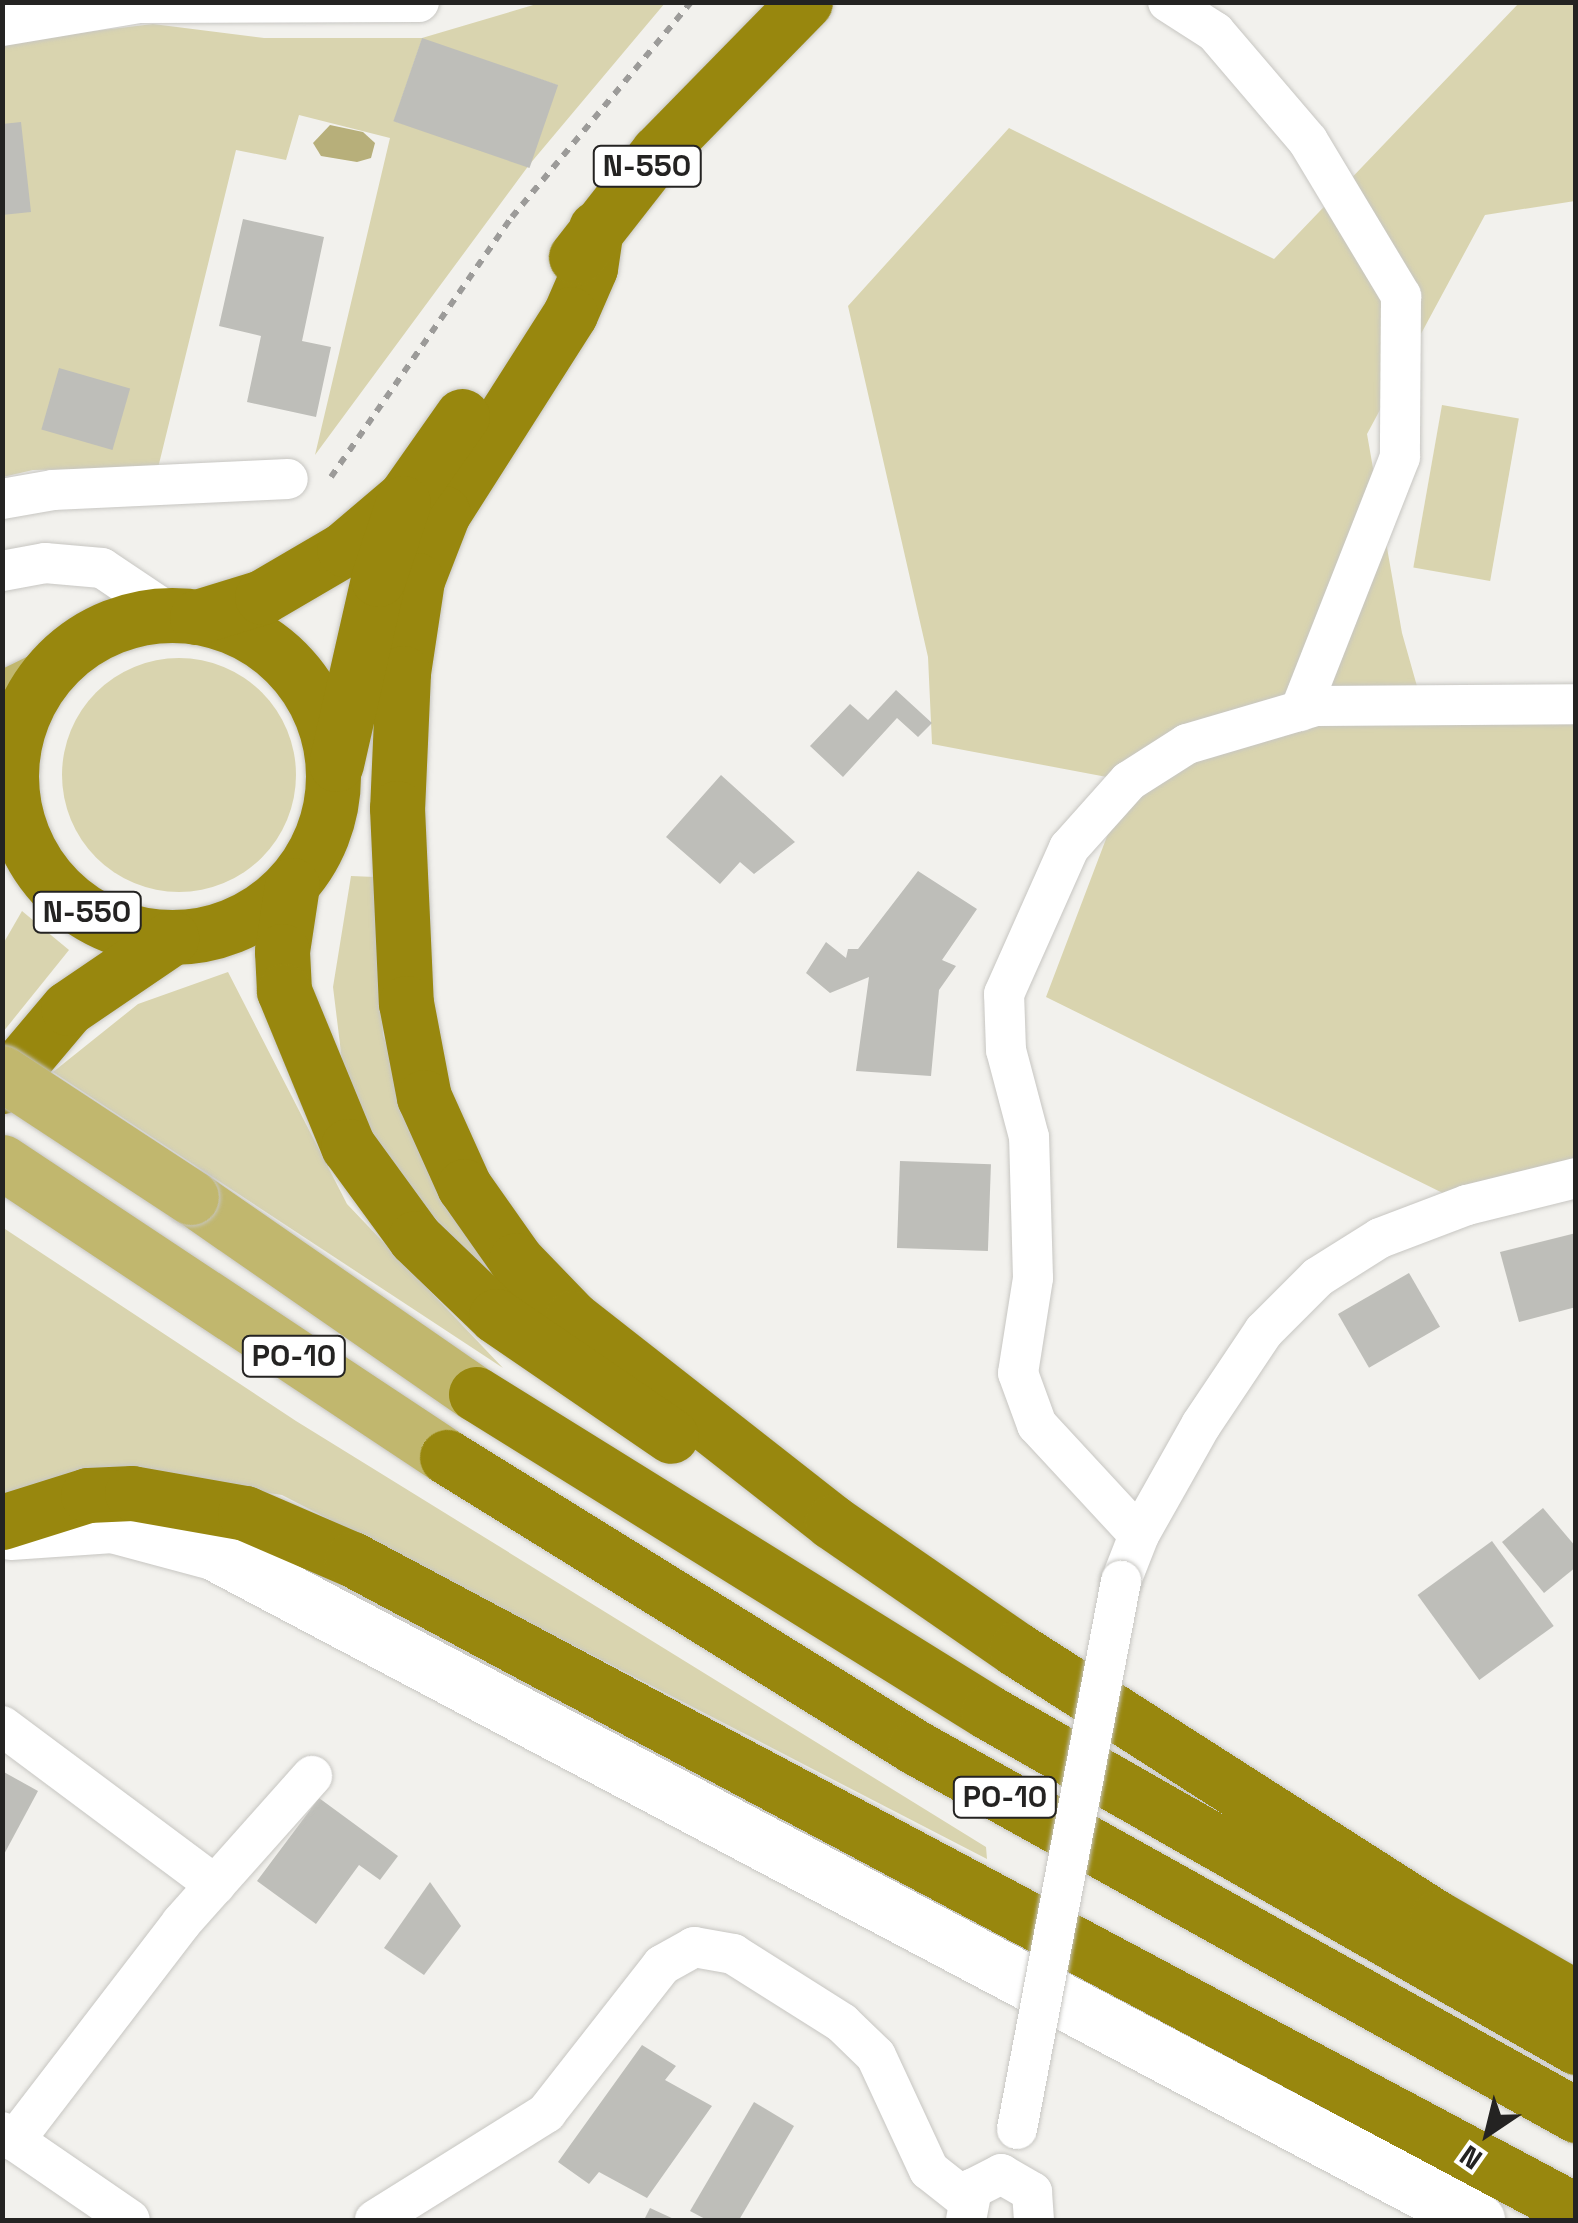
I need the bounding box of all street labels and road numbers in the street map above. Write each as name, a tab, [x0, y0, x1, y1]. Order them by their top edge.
road number: N-550	[592, 141, 702, 191]
road number: N-550	[32, 887, 142, 937]
road number: PO-10	[242, 1331, 346, 1381]
road number: PO-10	[952, 1772, 1058, 1822]

